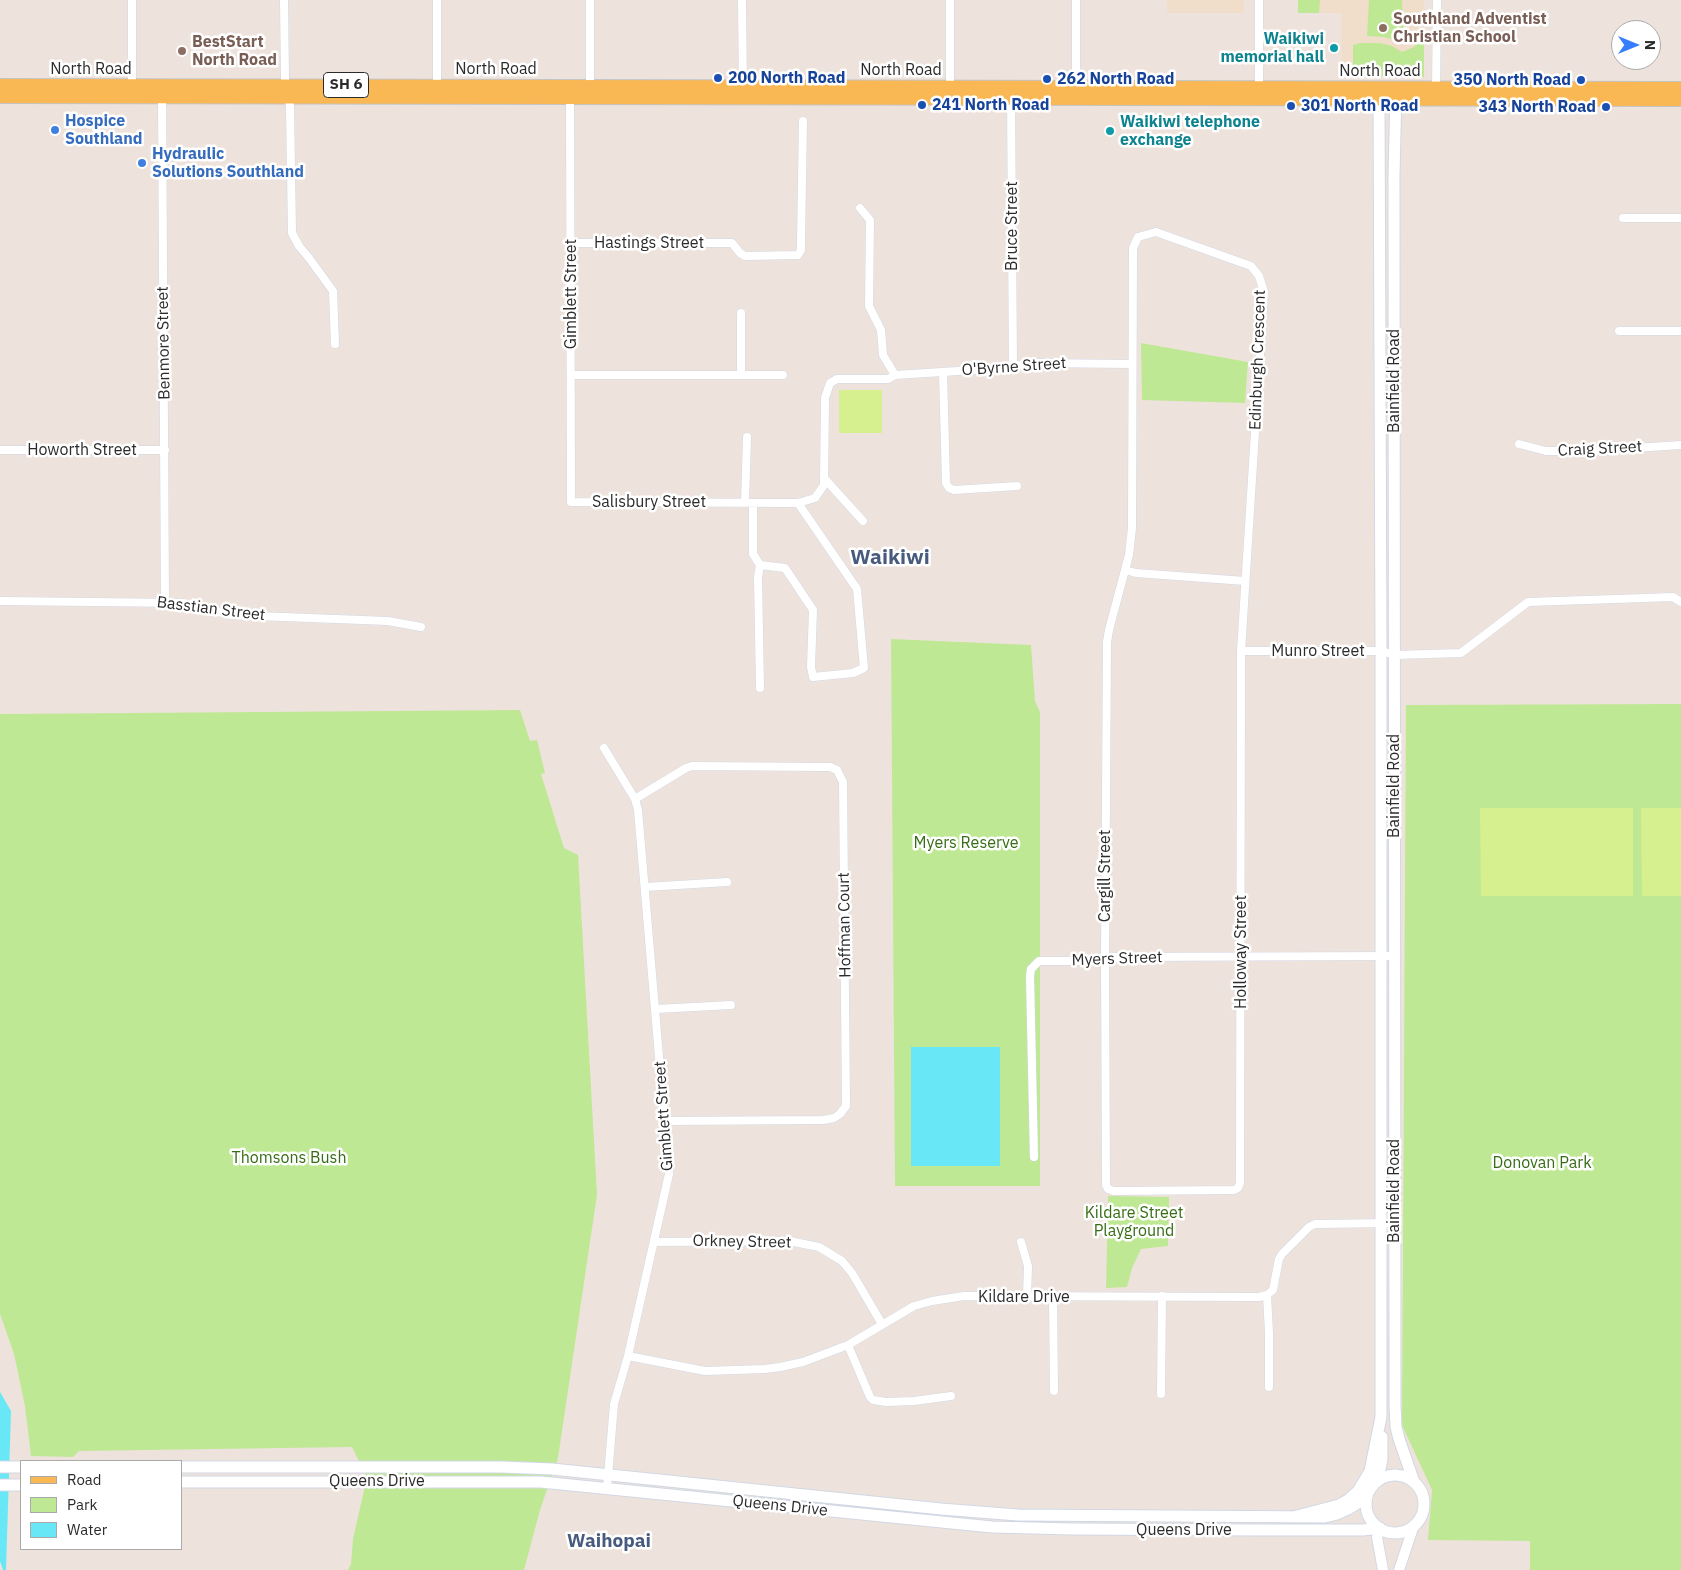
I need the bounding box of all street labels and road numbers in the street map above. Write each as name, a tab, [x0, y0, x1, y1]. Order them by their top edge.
street label: North Road	[50, 59, 132, 79]
street label: North Road	[455, 59, 537, 79]
street label: North Road	[860, 60, 942, 80]
street label: North Road	[1339, 61, 1421, 81]
road number: SH 6	[324, 72, 368, 98]
street label: Bruce Street	[1002, 181, 1022, 271]
street label: Hastings Street	[594, 233, 704, 253]
street label: Gimblett Street	[561, 239, 581, 349]
street label: Benmore Street	[153, 286, 175, 400]
street label: Edinburgh Crescent	[1246, 289, 1270, 431]
street label: Bainfield Road	[1384, 329, 1404, 433]
street label: O'Byrne Street	[961, 354, 1067, 380]
street label: Craig Street	[1557, 437, 1643, 461]
street label: Howorth Street	[27, 440, 137, 460]
street label: Salisbury Street	[592, 492, 706, 512]
street label: Basstian Street	[156, 593, 266, 625]
street label: Munro Street	[1271, 641, 1365, 661]
street label: Bainfield Road	[1384, 734, 1404, 838]
street label: Cargill Street	[1095, 830, 1115, 922]
street label: Hoffman Court	[834, 872, 856, 978]
street label: Holloway Street	[1231, 895, 1251, 1009]
street label: Myers Street	[1071, 948, 1163, 970]
street label: Gimblett Street	[651, 1060, 677, 1172]
street label: Bainfield Road	[1384, 1139, 1404, 1243]
street label: Orkney Street	[692, 1232, 792, 1252]
street label: Kildare Drive	[978, 1287, 1070, 1307]
street label: Queens Drive	[329, 1471, 425, 1491]
street label: Queens Drive	[731, 1491, 829, 1521]
street label: Queens Drive	[1136, 1520, 1232, 1540]

